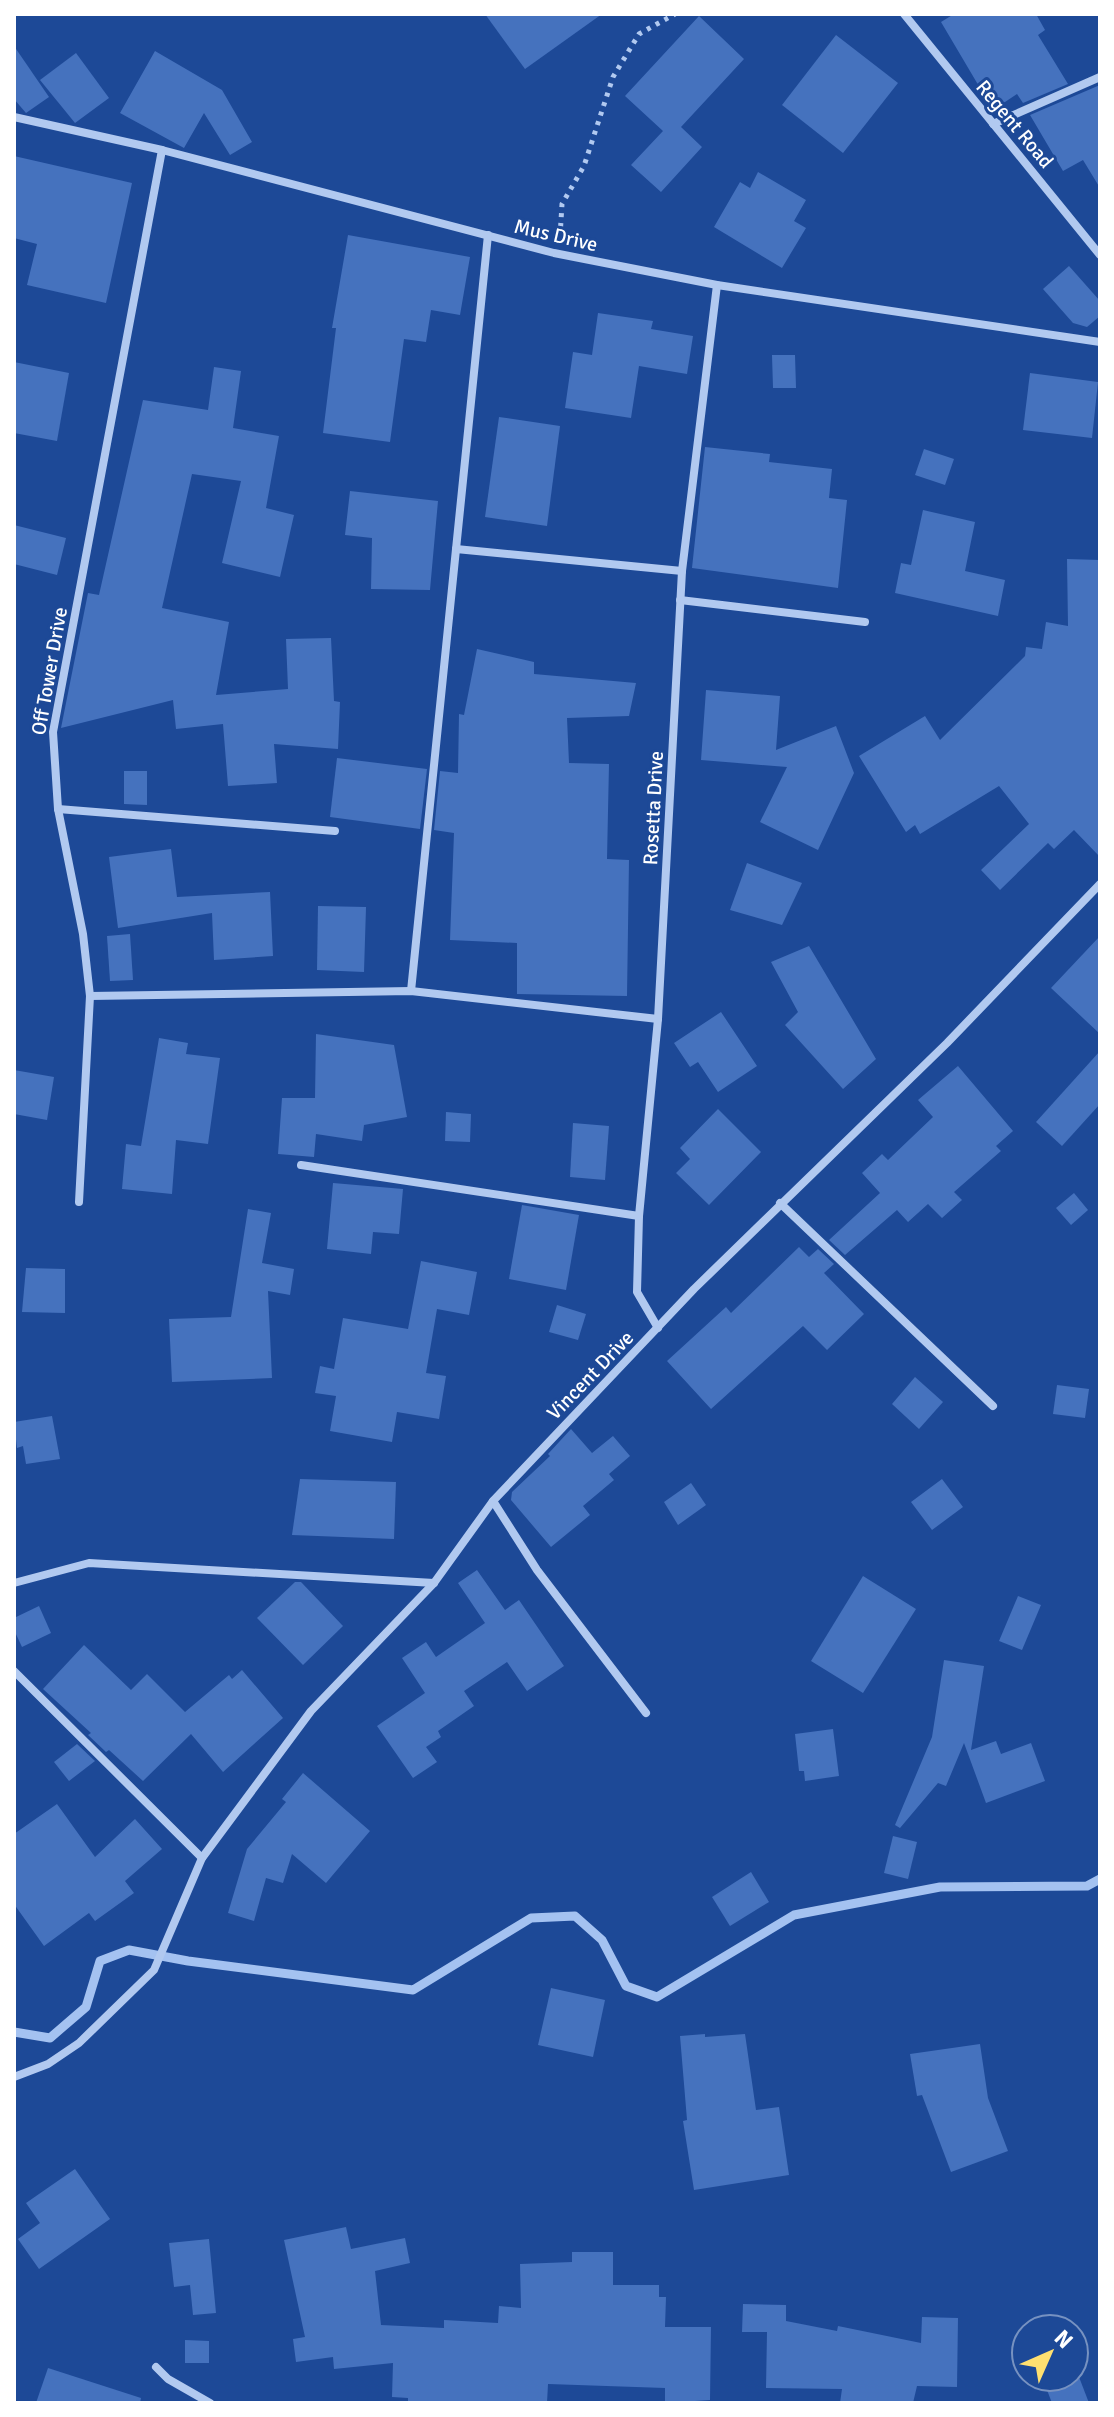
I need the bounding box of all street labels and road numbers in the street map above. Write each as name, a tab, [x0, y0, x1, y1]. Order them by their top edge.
street label: Regent Road	[971, 75, 1059, 174]
street label: Mus Drive	[512, 214, 600, 257]
street label: Off Tower Drive	[26, 605, 73, 737]
street label: Rosetta Drive	[638, 750, 669, 866]
street label: Vincent Drive	[542, 1326, 639, 1425]

